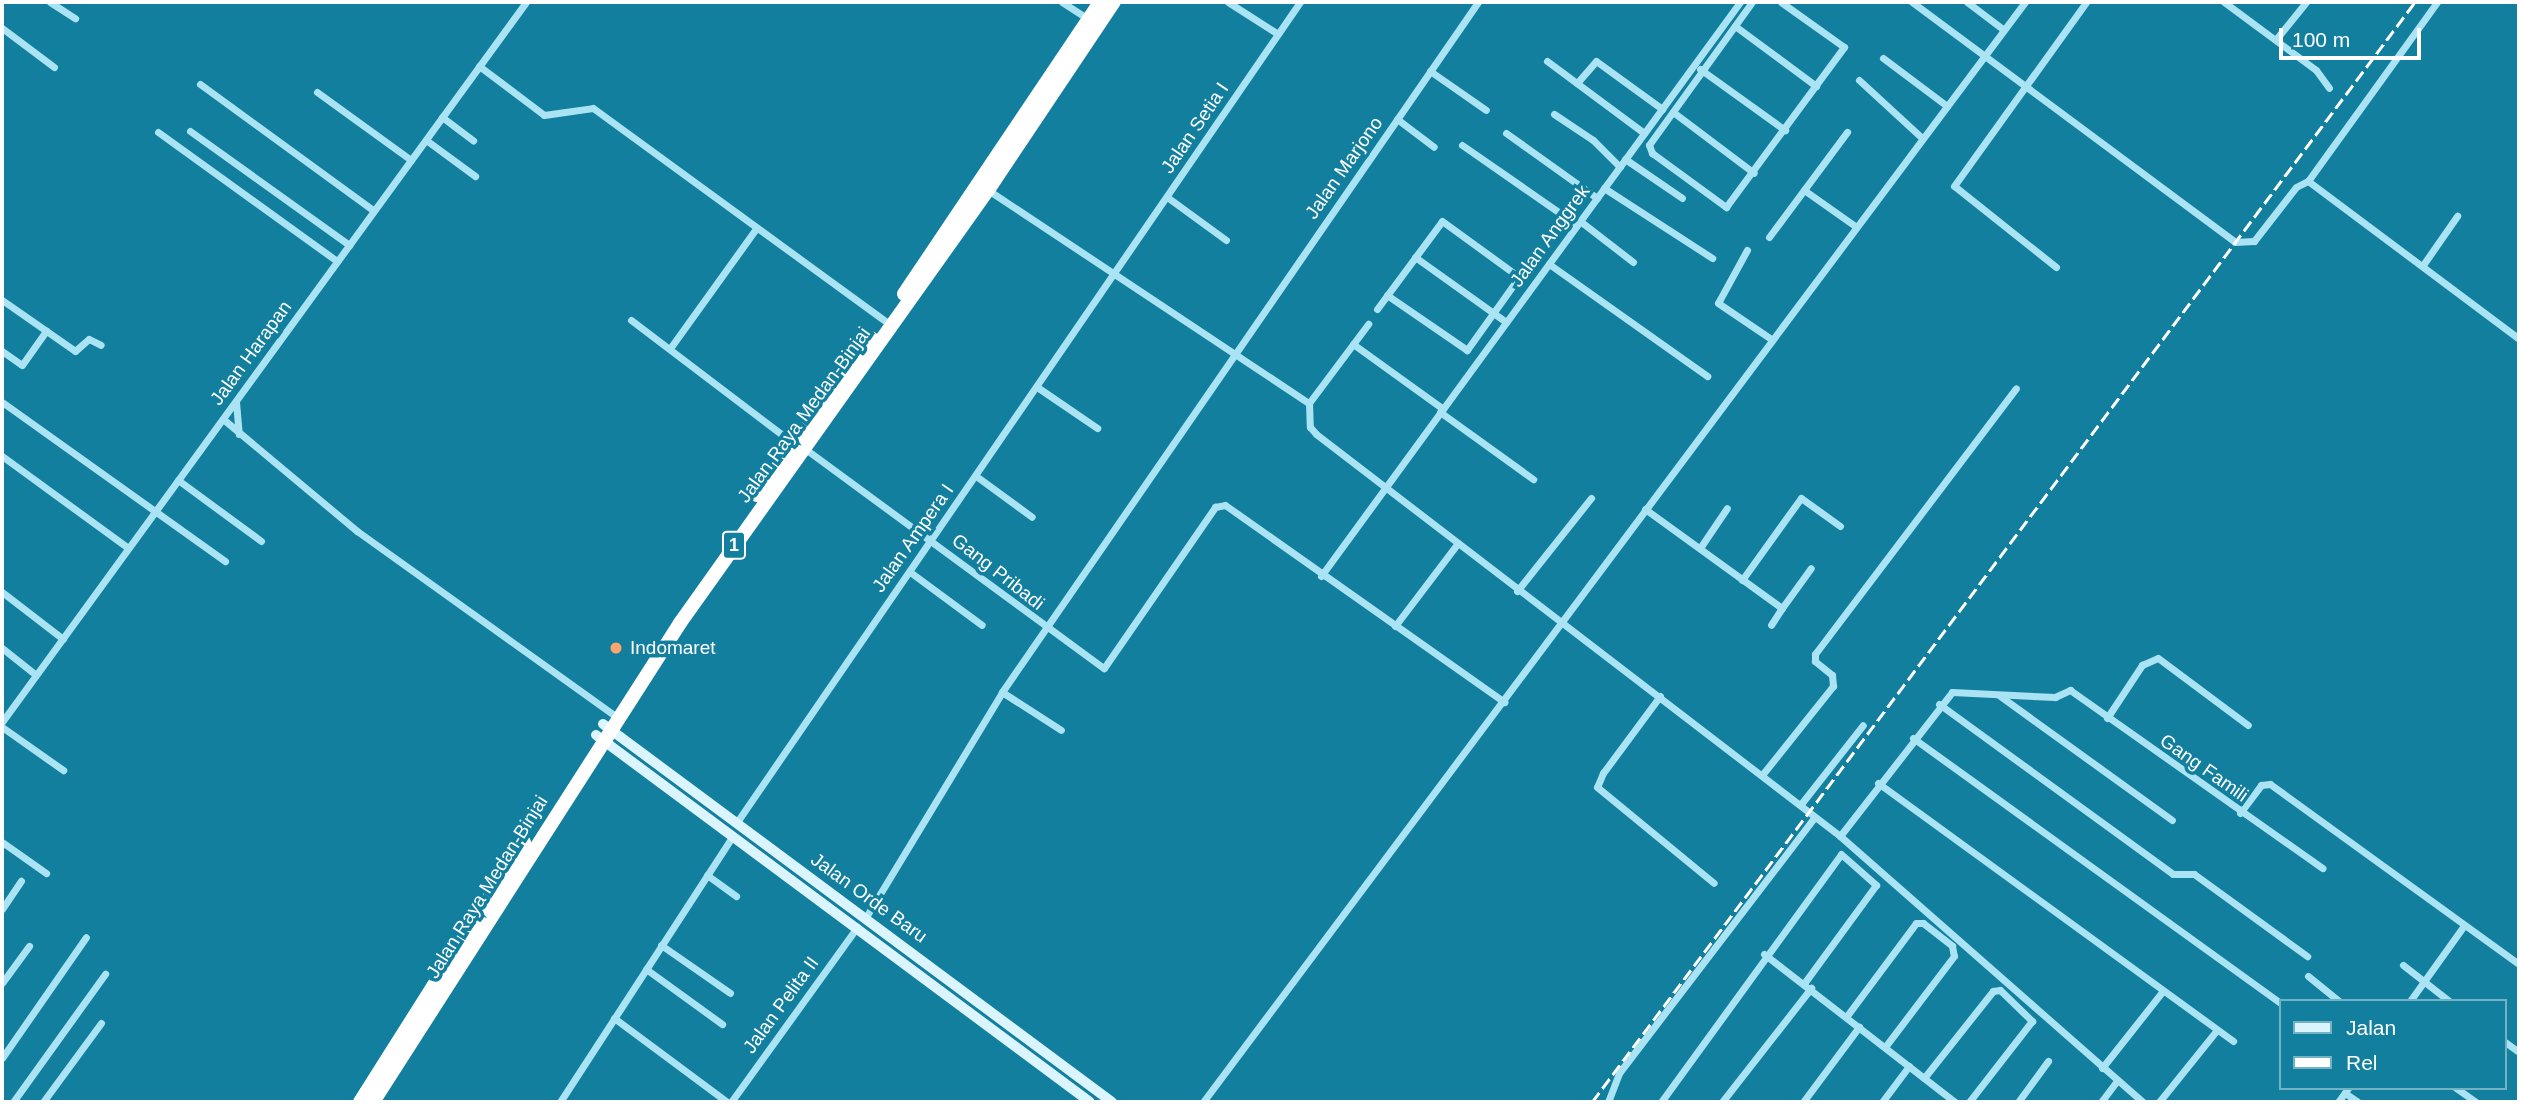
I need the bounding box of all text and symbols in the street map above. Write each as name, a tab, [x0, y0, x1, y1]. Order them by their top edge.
scale bar	[2283, 14, 2425, 58]
text: 100 m	[2292, 28, 2350, 51]
street label: Jalan Setia I	[1156, 78, 1234, 178]
street label: Jalan Marjono	[1300, 113, 1388, 223]
street label: Jalan Anggrek	[1505, 180, 1595, 292]
street label: Jalan Harapan	[205, 296, 297, 410]
street label: Jalan Raya Medan-Binjai	[733, 323, 875, 507]
street label: Jalan Ampera I	[867, 479, 959, 597]
street label: Gang Pribadi	[947, 529, 1049, 615]
road number: 1	[722, 530, 746, 560]
place label: Indomaret	[630, 637, 716, 659]
marker: Indomaret	[608, 640, 624, 656]
street label: Gang Famili	[2156, 729, 2252, 807]
street label: Jalan Raya Medan-Binjai	[421, 791, 553, 983]
street label: Jalan Orde Baru	[806, 848, 932, 948]
street label: Jalan Pelita II	[738, 952, 824, 1058]
legend	[2280, 999, 2507, 1090]
text: Jalan	[2346, 1016, 2396, 1039]
text: Rel	[2346, 1051, 2378, 1074]

